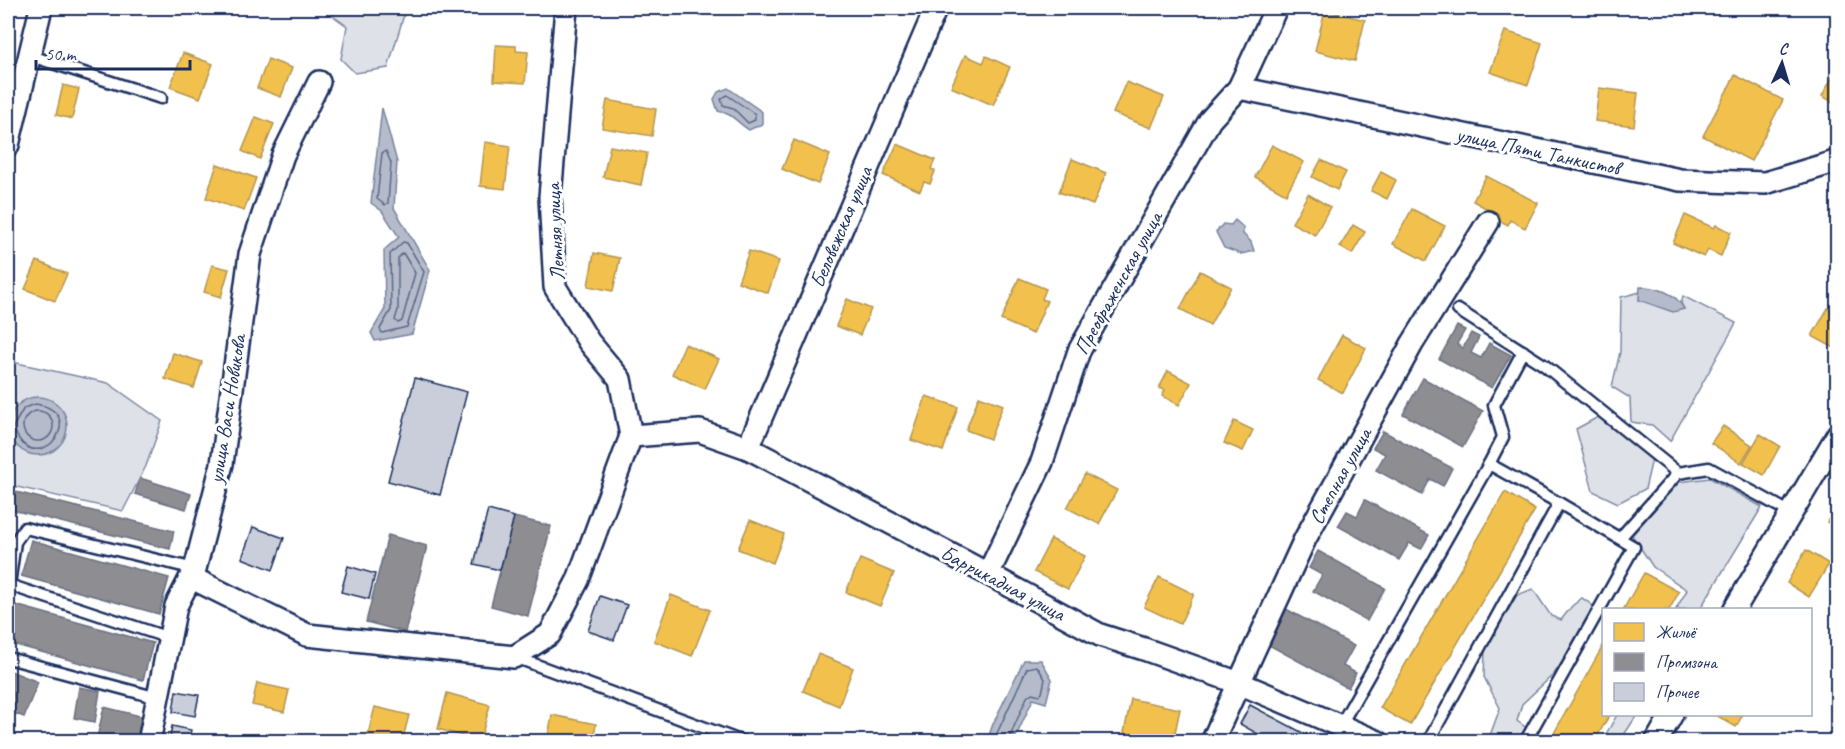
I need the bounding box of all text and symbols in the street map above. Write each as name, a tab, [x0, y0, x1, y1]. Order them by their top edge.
scale bar	[36, 33, 190, 71]
north arrow	[1752, 33, 1812, 93]
text: С	[1778, 39, 1790, 59]
text: 50 m	[45, 43, 78, 65]
street label: улица Пяти Танкистов	[1452, 121, 1626, 182]
street label: Беловежская улица	[804, 161, 879, 291]
street label: Летняя улица	[539, 180, 571, 281]
street label: Преображенская улица	[1068, 205, 1169, 359]
street label: улица Васи Новикова	[202, 330, 252, 487]
street label: Степная улица	[1303, 421, 1378, 529]
street label: Баррикадная улица	[937, 539, 1071, 627]
legend	[1602, 608, 1812, 716]
text: Жильё	[1656, 621, 1698, 643]
text: Промзона	[1656, 651, 1718, 673]
text: Прочее	[1656, 681, 1699, 703]

